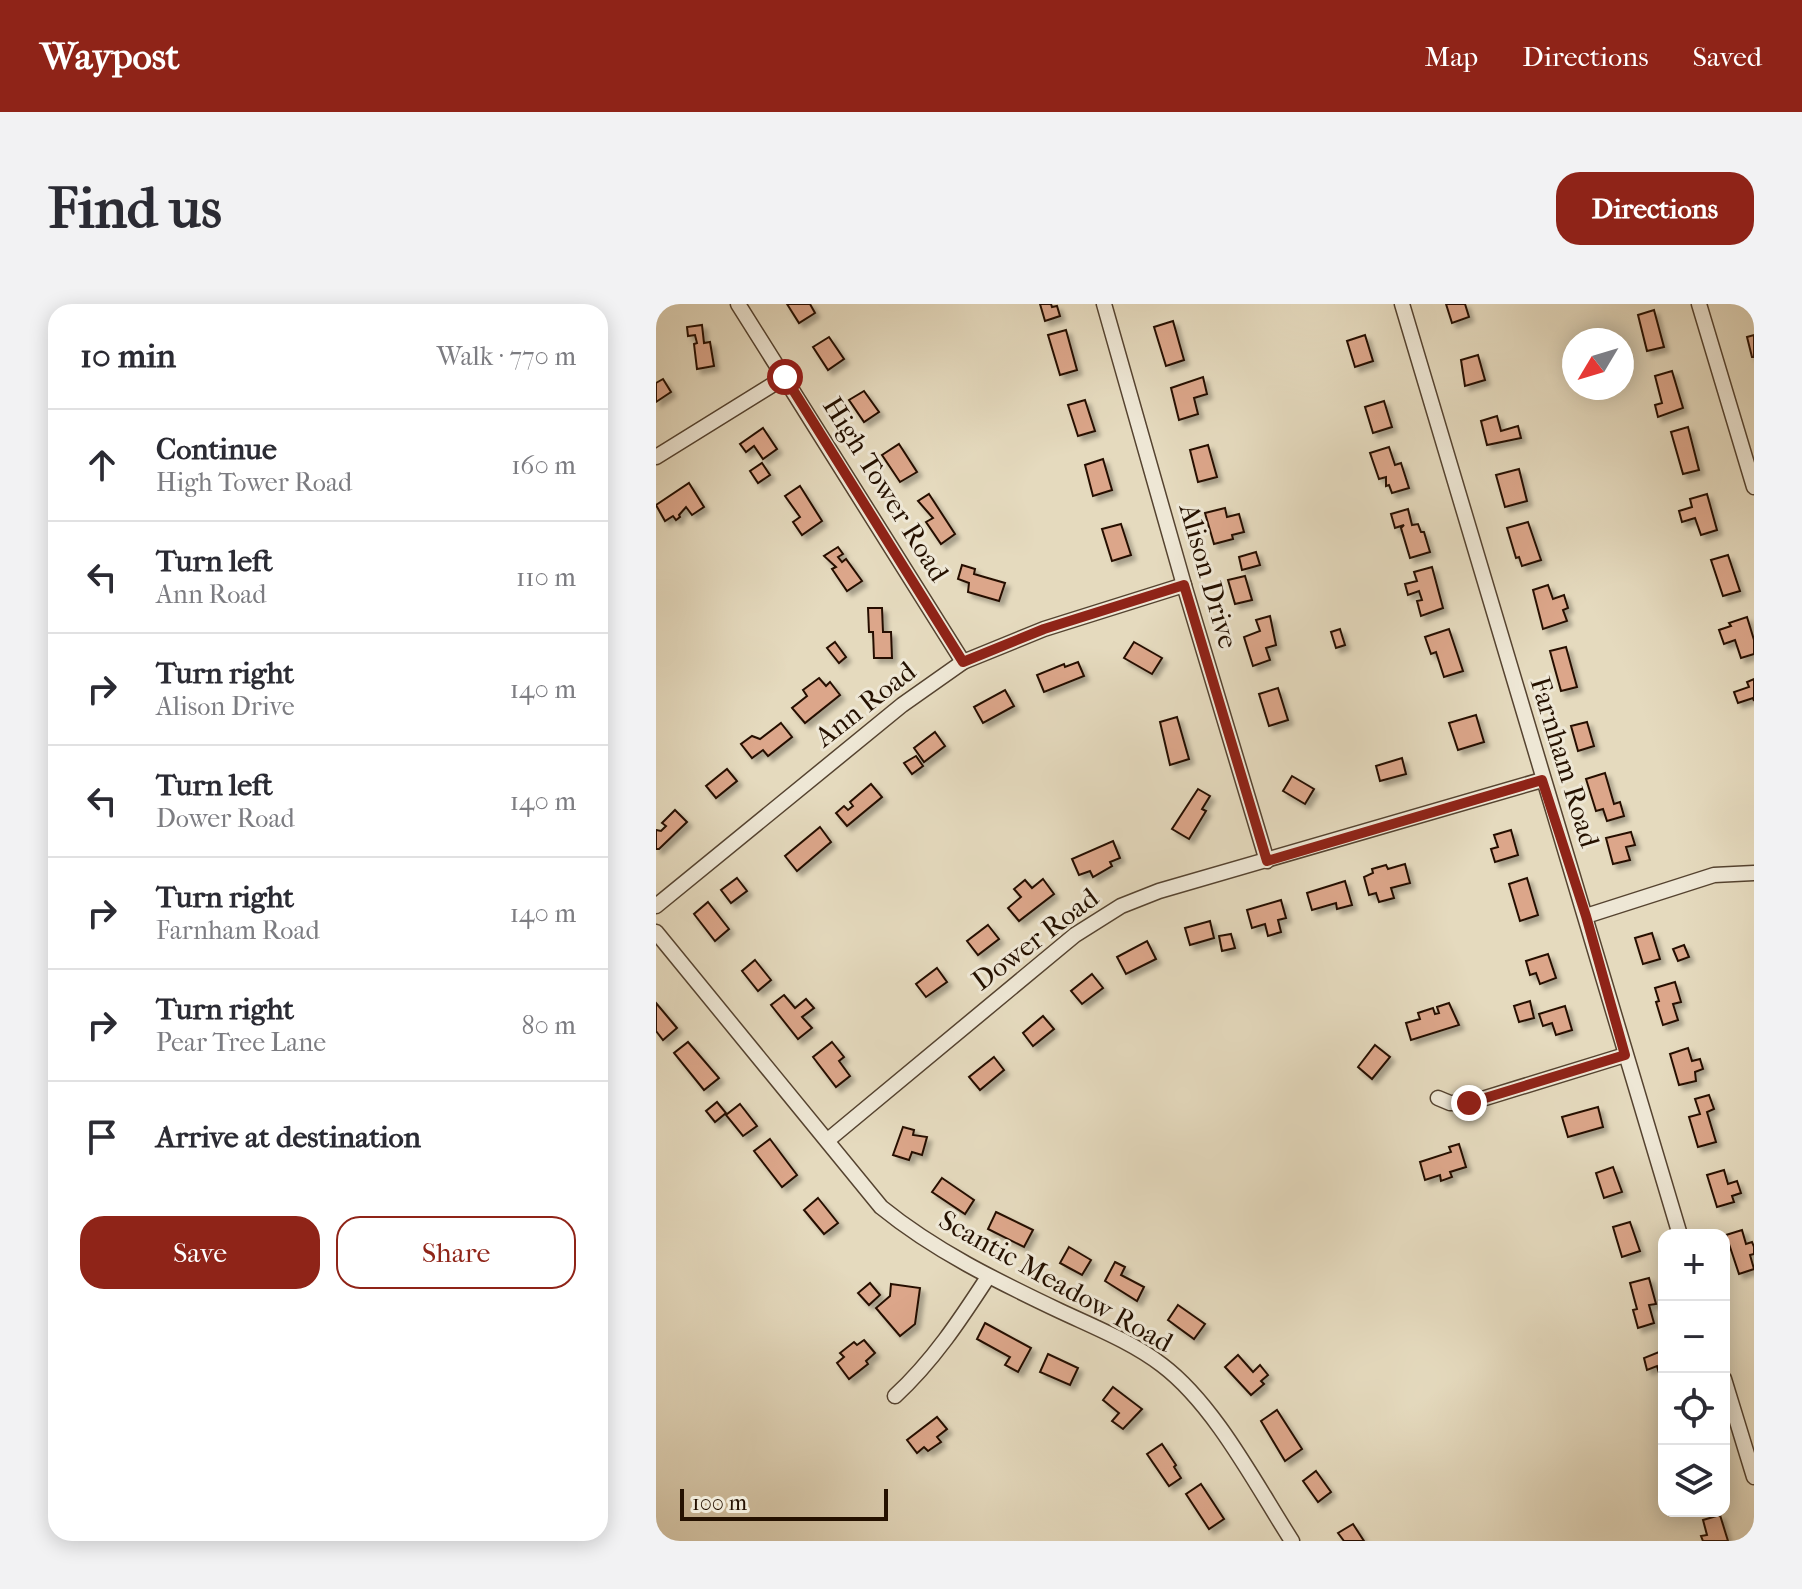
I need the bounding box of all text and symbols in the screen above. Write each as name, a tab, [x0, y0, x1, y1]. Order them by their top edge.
text: Waypost	[40, 34, 179, 79]
text: Map	[1425, 40, 1478, 73]
text: Directions	[1522, 40, 1649, 73]
text: Saved	[1693, 40, 1762, 73]
button: Directions	[1556, 172, 1754, 245]
text: Find us	[48, 176, 222, 241]
north arrow	[1562, 328, 1634, 400]
text: 10 min	[80, 336, 176, 376]
text: Walk · 770 m	[437, 341, 576, 372]
route start	[767, 359, 803, 395]
street label: High Tower Road	[816, 391, 956, 588]
text: Continue	[156, 432, 277, 467]
icon: ahead	[80, 443, 124, 487]
text: 160 m	[511, 450, 576, 481]
text: High Tower Road	[156, 467, 352, 498]
street label: Alison Drive	[1172, 499, 1245, 652]
text: Turn left	[156, 544, 273, 579]
icon: left	[80, 555, 124, 599]
text: 110 m	[516, 562, 576, 593]
text: Ann Road	[156, 579, 267, 610]
street label: Ann Road	[807, 654, 923, 754]
text: Turn right	[156, 656, 294, 691]
icon: right	[80, 667, 124, 711]
street label: Farnham Road	[1523, 673, 1607, 852]
text: 140 m	[510, 674, 576, 705]
text: Alison Drive	[156, 691, 295, 722]
text: Turn left	[156, 768, 273, 803]
icon: left	[80, 779, 124, 823]
text: 140 m	[510, 786, 576, 817]
text: Dower Road	[156, 803, 295, 834]
text: Turn right	[156, 880, 294, 915]
street label: Dower Road	[965, 880, 1105, 997]
icon: right	[80, 891, 124, 935]
text: 140 m	[510, 898, 576, 929]
text: Farnham Road	[156, 915, 320, 946]
text: Turn right	[156, 992, 294, 1027]
icon: right	[80, 1003, 124, 1047]
text: 80 m	[521, 1010, 576, 1041]
text: Pear Tree Lane	[156, 1027, 326, 1058]
route end	[1451, 1085, 1487, 1121]
icon: arrive	[80, 1115, 124, 1159]
text: Arrive at destination	[156, 1120, 421, 1155]
street label: Scantic Meadow Road	[933, 1203, 1179, 1359]
button: Save	[80, 1216, 320, 1289]
button: Share	[336, 1216, 576, 1289]
map controls	[1658, 1229, 1730, 1517]
button: +	[1658, 1229, 1730, 1301]
button: −	[1658, 1301, 1730, 1373]
button: locate	[1658, 1373, 1730, 1445]
button: layers	[1658, 1445, 1730, 1517]
scale bar	[680, 1485, 888, 1521]
text: 100 m	[692, 1490, 747, 1516]

